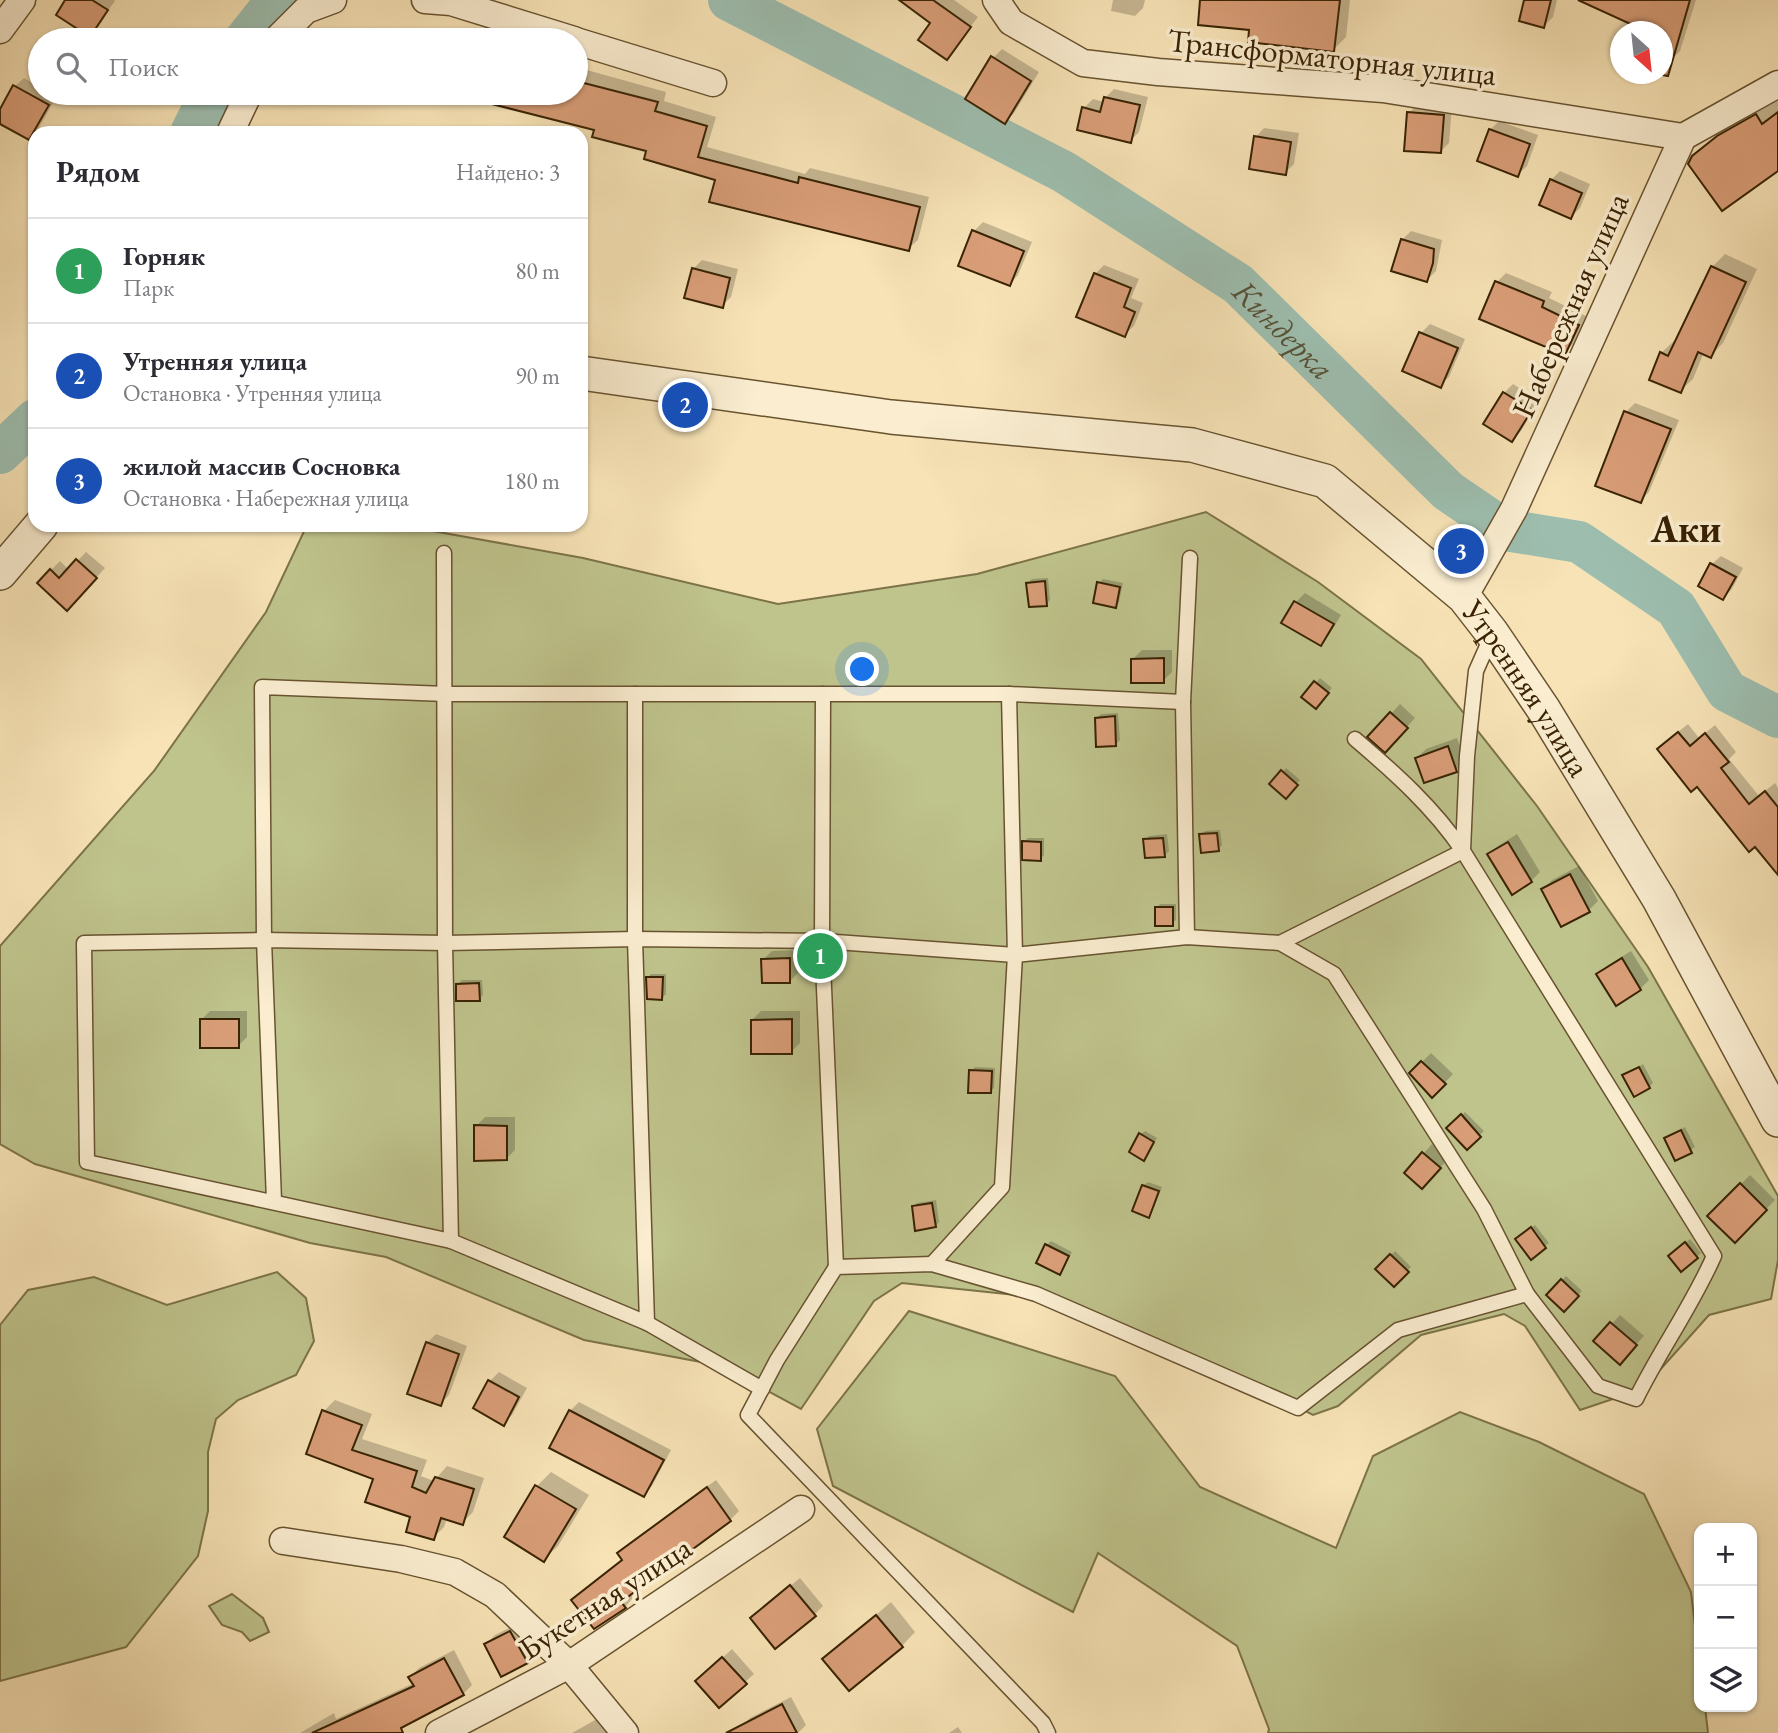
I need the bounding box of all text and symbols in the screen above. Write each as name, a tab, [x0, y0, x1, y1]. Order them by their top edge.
street label: Трансформаторная улица	[1166, 19, 1499, 95]
north arrow	[1610, 21, 1673, 84]
search box	[28, 28, 588, 105]
icon: search	[52, 48, 90, 86]
text: Поиск	[108, 50, 179, 84]
text: Рядом	[56, 152, 140, 191]
text: Найдено: 3	[456, 157, 560, 187]
street label: Набережная улица	[1502, 186, 1638, 424]
text: Горняк	[123, 239, 205, 273]
text: 1	[73, 256, 85, 286]
text: 80 m	[515, 256, 560, 286]
water label: Киндерка	[1223, 269, 1344, 389]
text: Парк	[123, 273, 174, 303]
text: Утренняя улица	[123, 344, 307, 378]
text: 2	[73, 361, 85, 391]
text: 90 m	[515, 361, 560, 391]
text: Остановка · Утренняя улица	[123, 378, 382, 408]
pin: 2	[662, 379, 708, 431]
text: жилой массив Сосновка	[123, 449, 400, 483]
text: 3	[73, 466, 85, 496]
text: 180 m	[504, 466, 560, 496]
text: Остановка · Набережная улица	[123, 483, 409, 513]
district label: Аки	[1650, 504, 1721, 553]
pin: 3	[1438, 525, 1484, 577]
street label: Утренняя улица	[1452, 590, 1601, 784]
your location	[845, 652, 879, 686]
pin: 1	[797, 930, 843, 982]
map controls	[1694, 1523, 1757, 1712]
button: +	[1694, 1523, 1757, 1586]
street label: Букетная улица	[511, 1526, 700, 1670]
button: −	[1694, 1586, 1757, 1649]
button: layers	[1694, 1649, 1757, 1712]

